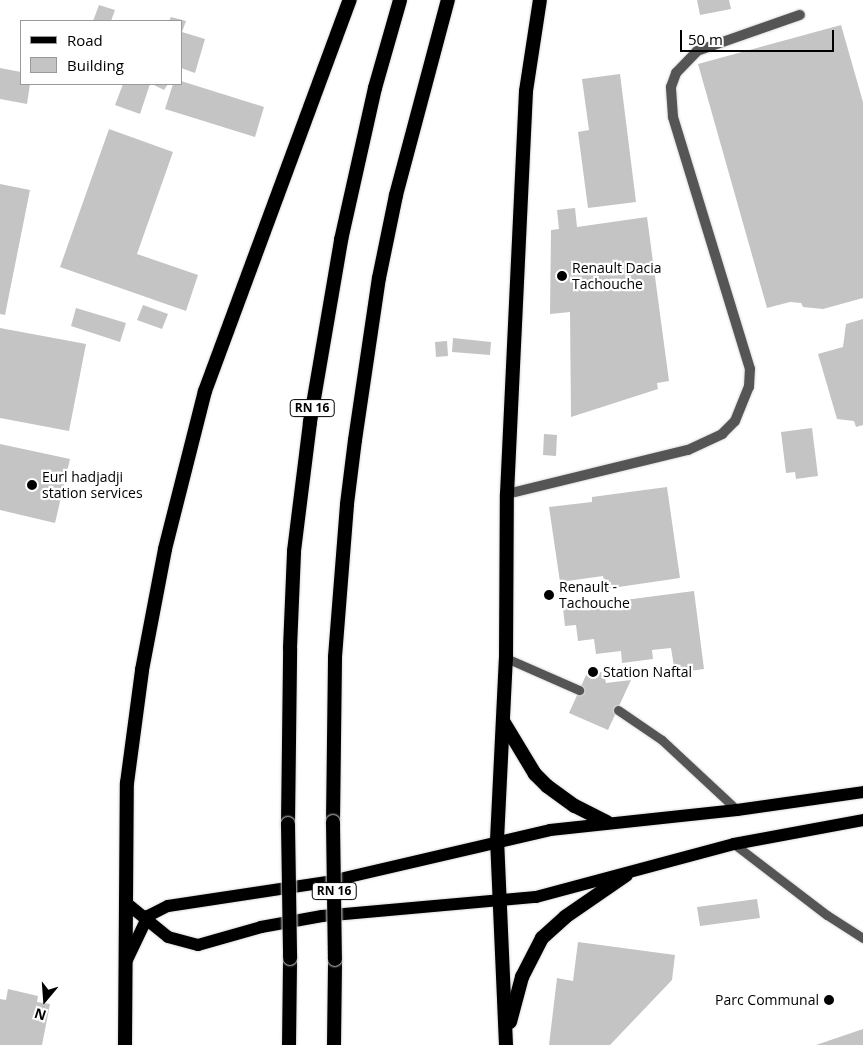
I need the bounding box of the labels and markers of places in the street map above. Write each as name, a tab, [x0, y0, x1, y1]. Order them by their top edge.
place label: Renault Dacia Tachouche	[572, 260, 662, 292]
marker: Renault Dacia Tachouche	[556, 270, 568, 282]
place label: Eurl hadjadji station services	[42, 469, 143, 502]
marker: Eurl hadjadji station services	[26, 479, 38, 491]
place label: Renault - Tachouche	[559, 579, 630, 612]
marker: Renault - Tachouche	[543, 589, 555, 601]
place label: Station Naftal	[603, 664, 692, 680]
marker: Station Naftal	[587, 666, 599, 678]
place label: Parc Communal	[715, 992, 819, 1008]
marker: Parc Communal	[823, 994, 835, 1006]

